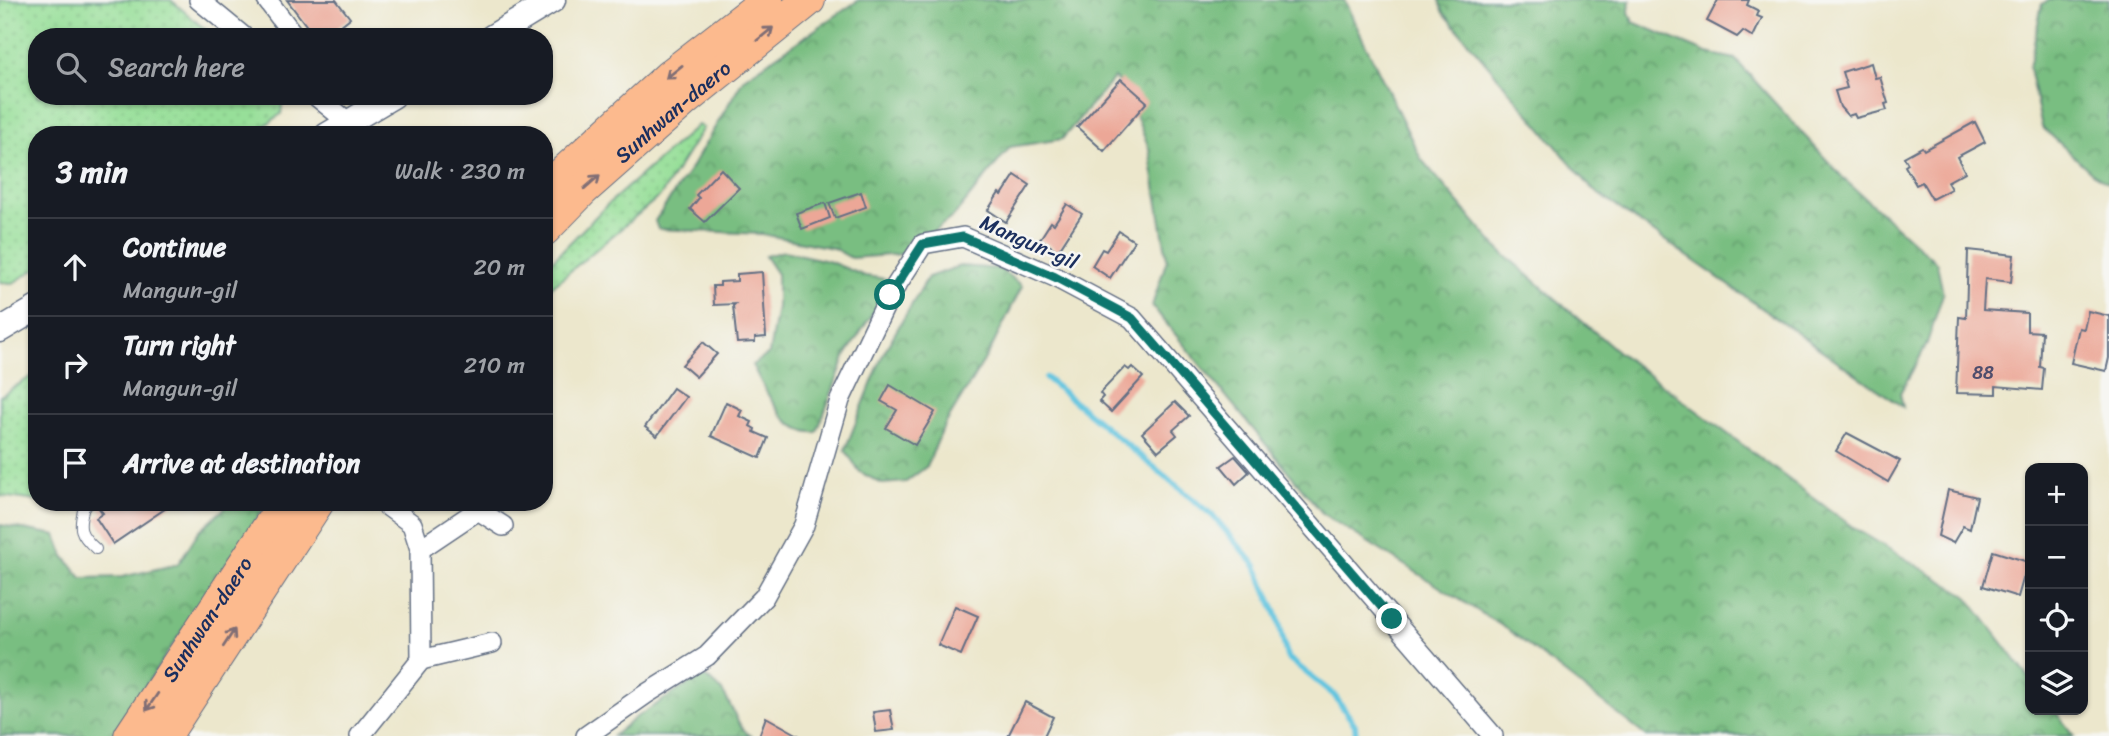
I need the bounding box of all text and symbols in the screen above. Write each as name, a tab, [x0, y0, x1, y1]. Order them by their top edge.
one-way arrow	[756, 27, 774, 42]
search box	[28, 28, 553, 105]
text: Search here	[108, 44, 245, 90]
icon: search	[52, 48, 90, 86]
street label: Sunhwan-daero	[606, 50, 740, 173]
one-way arrow	[666, 65, 684, 80]
text: 3 min	[56, 145, 128, 199]
text: Walk · 230 m	[395, 151, 525, 192]
one-way arrow	[583, 174, 601, 190]
street label: Mangun-gil	[974, 203, 1085, 281]
text: Continue	[123, 224, 226, 270]
text: 20 m	[474, 247, 525, 288]
icon: ahead	[56, 248, 94, 286]
text: Mangun-gil	[123, 270, 237, 311]
route start	[874, 279, 905, 310]
text: Turn right	[123, 322, 236, 368]
text: 210 m	[464, 345, 525, 386]
icon: right	[56, 346, 94, 384]
house number: 88	[1972, 357, 1994, 389]
text: Mangun-gil	[123, 368, 237, 409]
text: Arrive at destination	[123, 440, 360, 486]
icon: arrive	[56, 444, 94, 482]
map controls	[2025, 463, 2088, 715]
button: +	[2025, 463, 2088, 526]
button: −	[2025, 526, 2088, 589]
street label: Sunhwan-daero	[152, 548, 263, 690]
button: locate	[2025, 589, 2088, 652]
route end	[1376, 603, 1407, 634]
one-way arrow	[222, 629, 236, 648]
button: layers	[2025, 652, 2088, 715]
one-way arrow	[145, 692, 160, 711]

